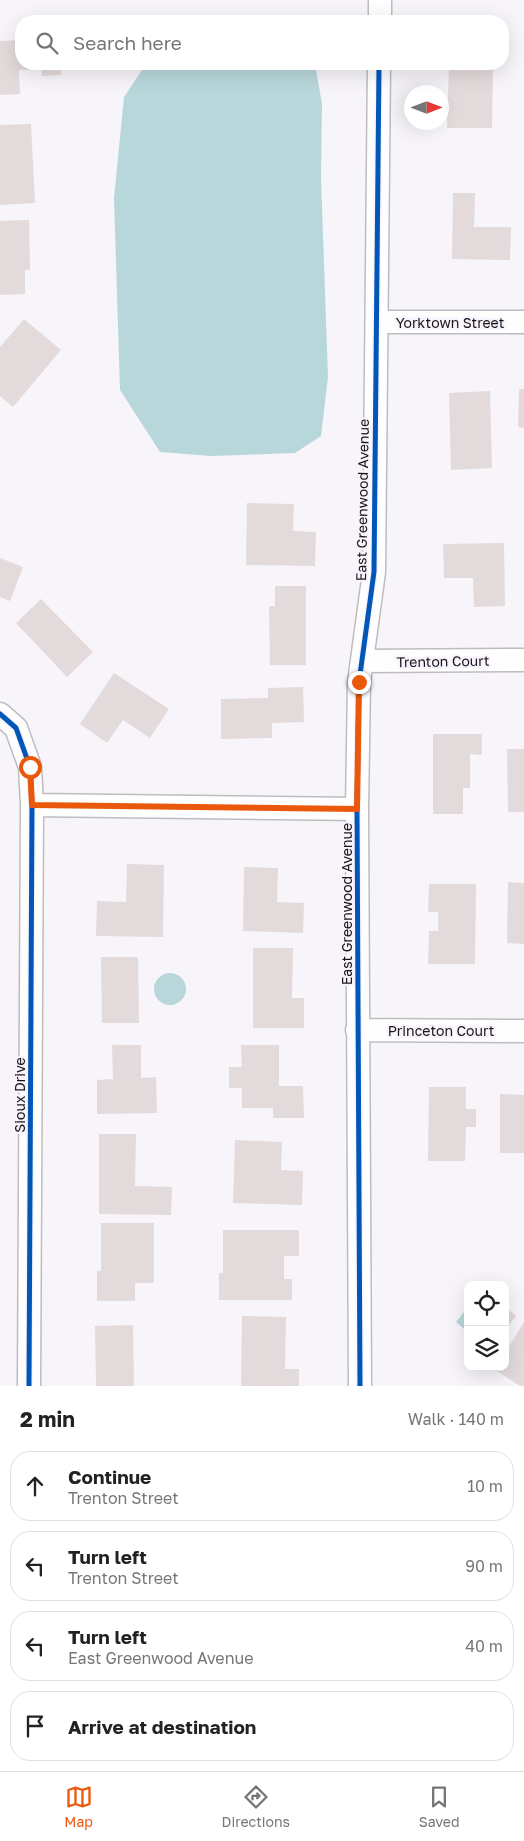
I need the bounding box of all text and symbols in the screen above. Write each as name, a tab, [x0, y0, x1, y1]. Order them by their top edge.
search box	[15, 15, 509, 70]
icon: search	[33, 29, 61, 57]
text: Search here	[73, 31, 182, 54]
north arrow	[404, 85, 449, 130]
street label: Yorktown Street	[396, 314, 504, 331]
street label: East Greenwood Avenue	[352, 419, 372, 581]
street label: Trenton Court	[396, 652, 490, 670]
route end	[348, 671, 371, 694]
route start	[19, 756, 42, 779]
street label: East Greenwood Avenue	[338, 823, 355, 985]
street label: Princeton Court	[388, 1022, 494, 1039]
street label: Sioux Drive	[11, 1057, 28, 1133]
map controls	[464, 1281, 509, 1371]
button: locate	[464, 1281, 509, 1326]
button: layers	[464, 1326, 509, 1371]
text: 2 min	[20, 1406, 75, 1432]
text: Walk · 140 m	[408, 1409, 504, 1429]
text: Continue	[68, 1465, 151, 1488]
icon: ahead	[21, 1472, 49, 1500]
text: 10 m	[467, 1476, 503, 1496]
text: Trenton Street	[68, 1488, 179, 1508]
text: Turn left	[68, 1545, 147, 1568]
icon: left	[21, 1552, 49, 1580]
text: 90 m	[465, 1556, 503, 1576]
text: Trenton Street	[68, 1568, 179, 1588]
text: Turn left	[68, 1625, 147, 1648]
icon: left	[21, 1632, 49, 1660]
text: 40 m	[465, 1636, 503, 1656]
text: East Greenwood Avenue	[68, 1648, 253, 1668]
icon: arrive	[21, 1712, 49, 1740]
text: Arrive at destination	[68, 1715, 256, 1738]
tab: Map	[64, 1783, 93, 1830]
tab: Directions	[222, 1783, 290, 1830]
tab: Saved	[419, 1783, 460, 1830]

